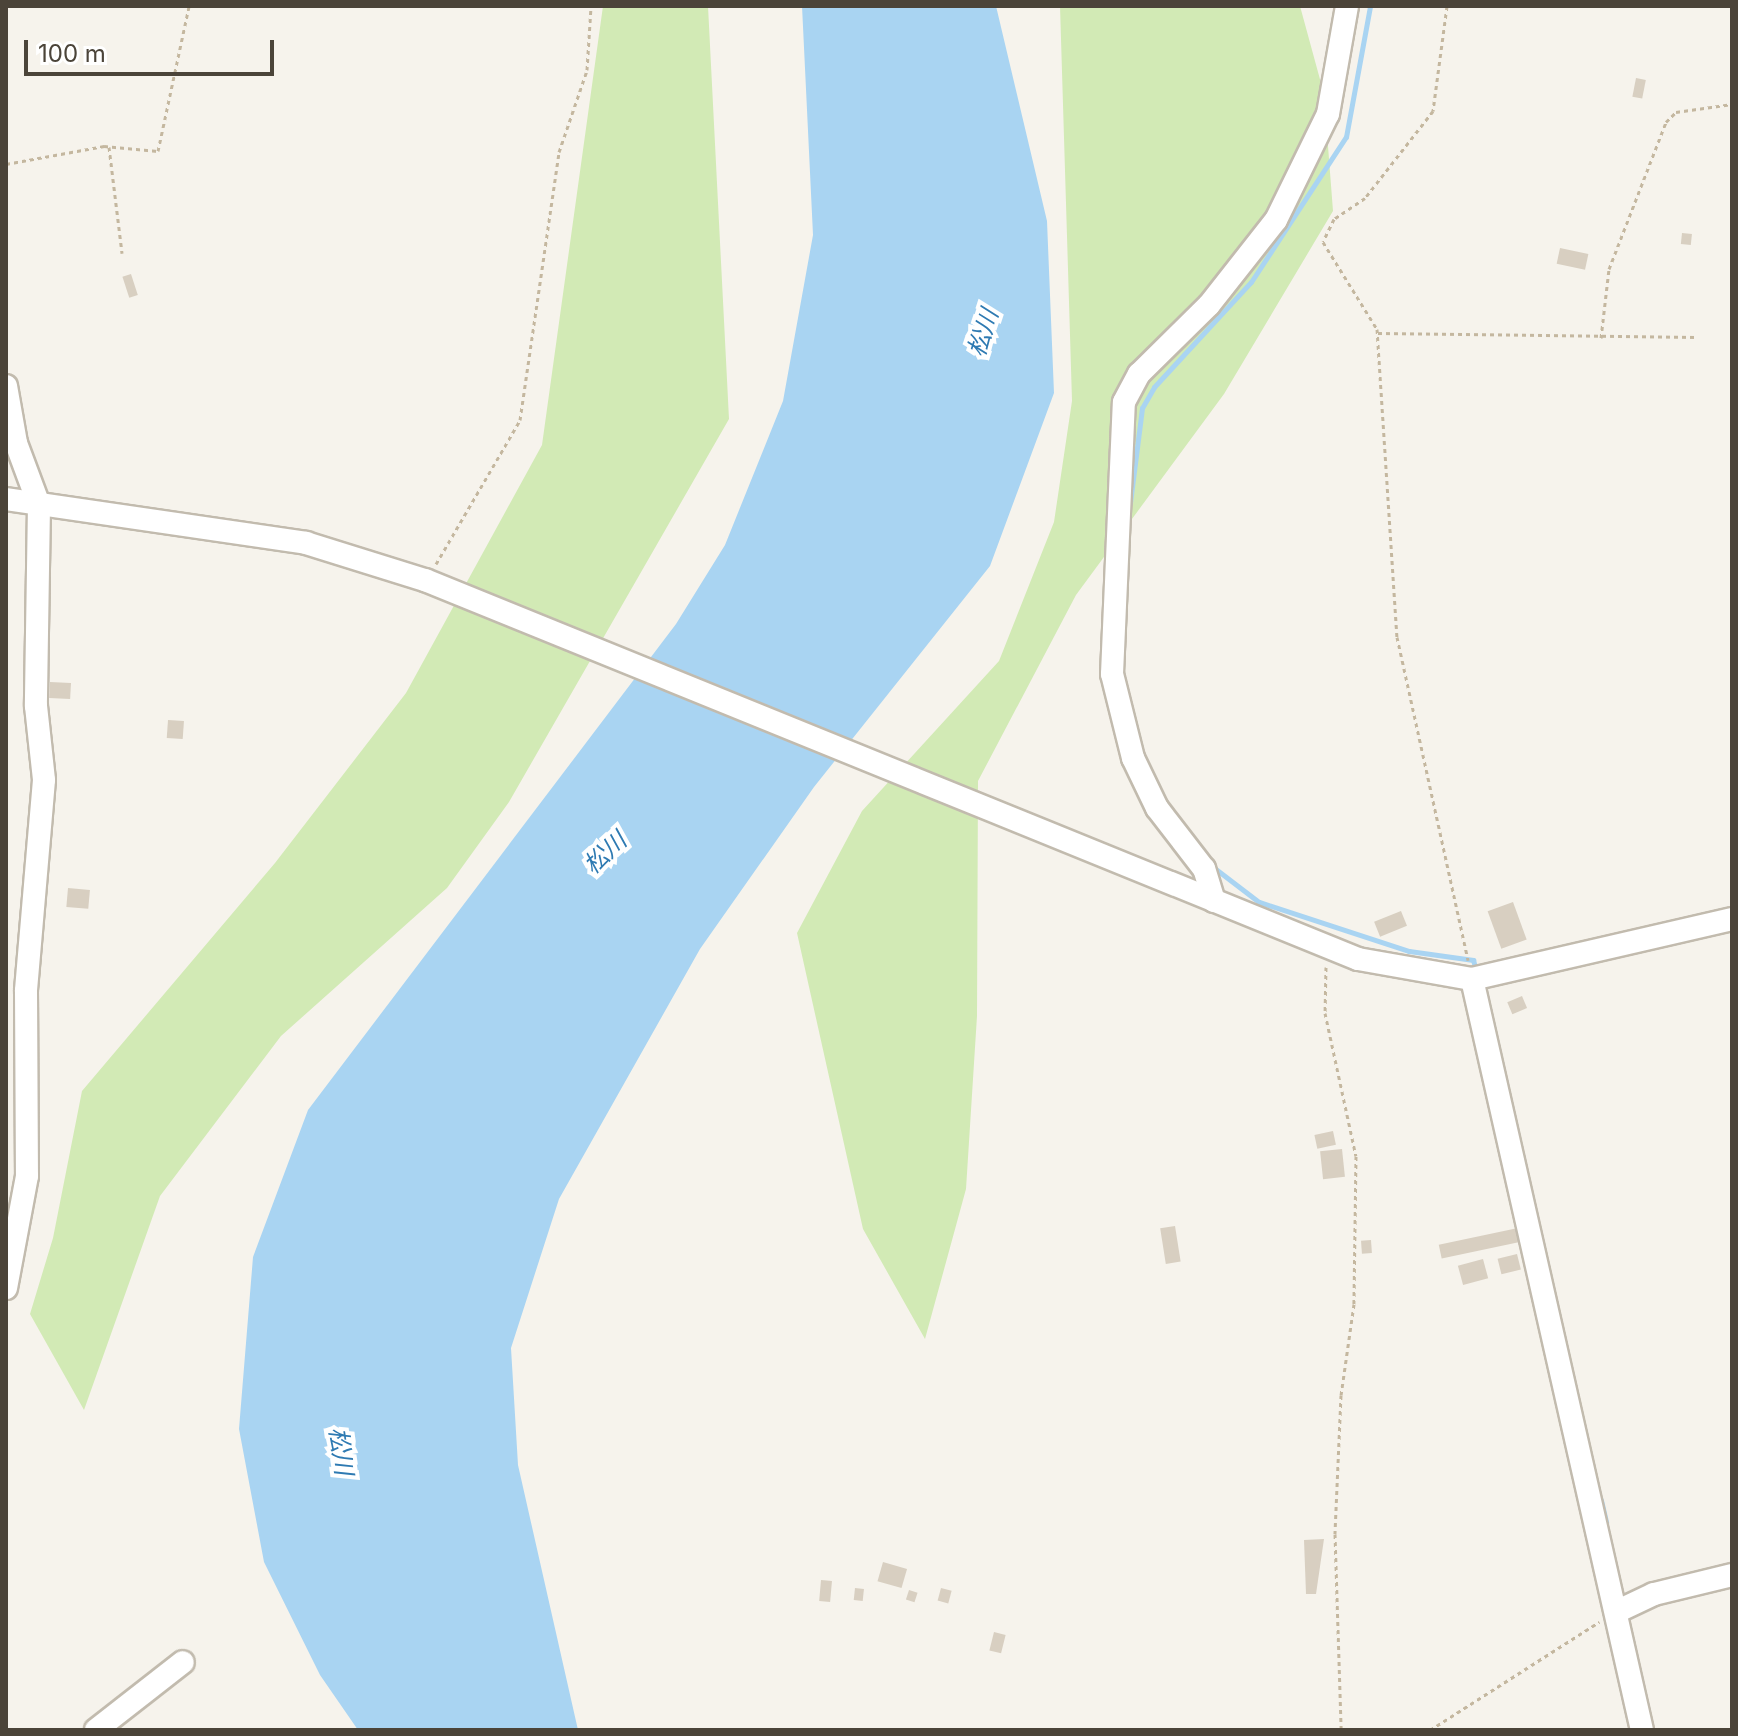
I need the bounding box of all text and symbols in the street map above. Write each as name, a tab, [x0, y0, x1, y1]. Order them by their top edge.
scale bar	[28, 24, 278, 74]
text: 100 m	[38, 39, 106, 68]
water label: 松川	[962, 306, 1004, 360]
water label: 松川	[578, 826, 632, 880]
water label: 松川	[323, 1425, 359, 1477]

